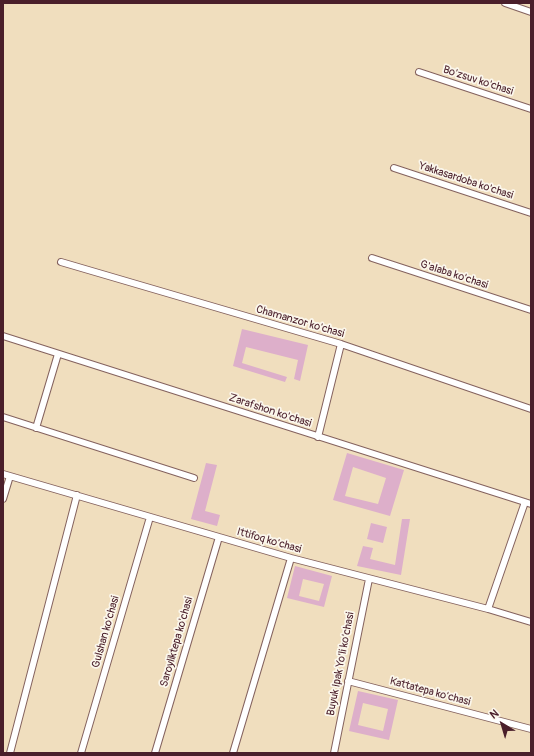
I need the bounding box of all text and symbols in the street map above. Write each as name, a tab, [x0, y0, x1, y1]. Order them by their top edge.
street label: Bo'zsuv ko'chasi	[441, 63, 515, 99]
street label: Yakkasardoba ko'chasi	[417, 160, 515, 202]
street label: G'alaba ko'chasi	[418, 258, 490, 292]
street label: Chamanzor ko'chasi	[254, 303, 346, 341]
street label: Zarafshon ko'chasi	[227, 391, 313, 431]
street label: Ittifoq ko'chasi	[235, 525, 303, 557]
street label: Gulshan ko'chasi	[89, 594, 123, 670]
street label: Saroyliktepa ko'chasi	[158, 596, 196, 688]
street label: Buyuk Ipak Yo'li ko'chasi	[324, 611, 358, 717]
street label: Kattatepa ko'chasi	[388, 675, 472, 709]
north arrow	[482, 704, 522, 744]
text: N	[487, 707, 501, 722]

